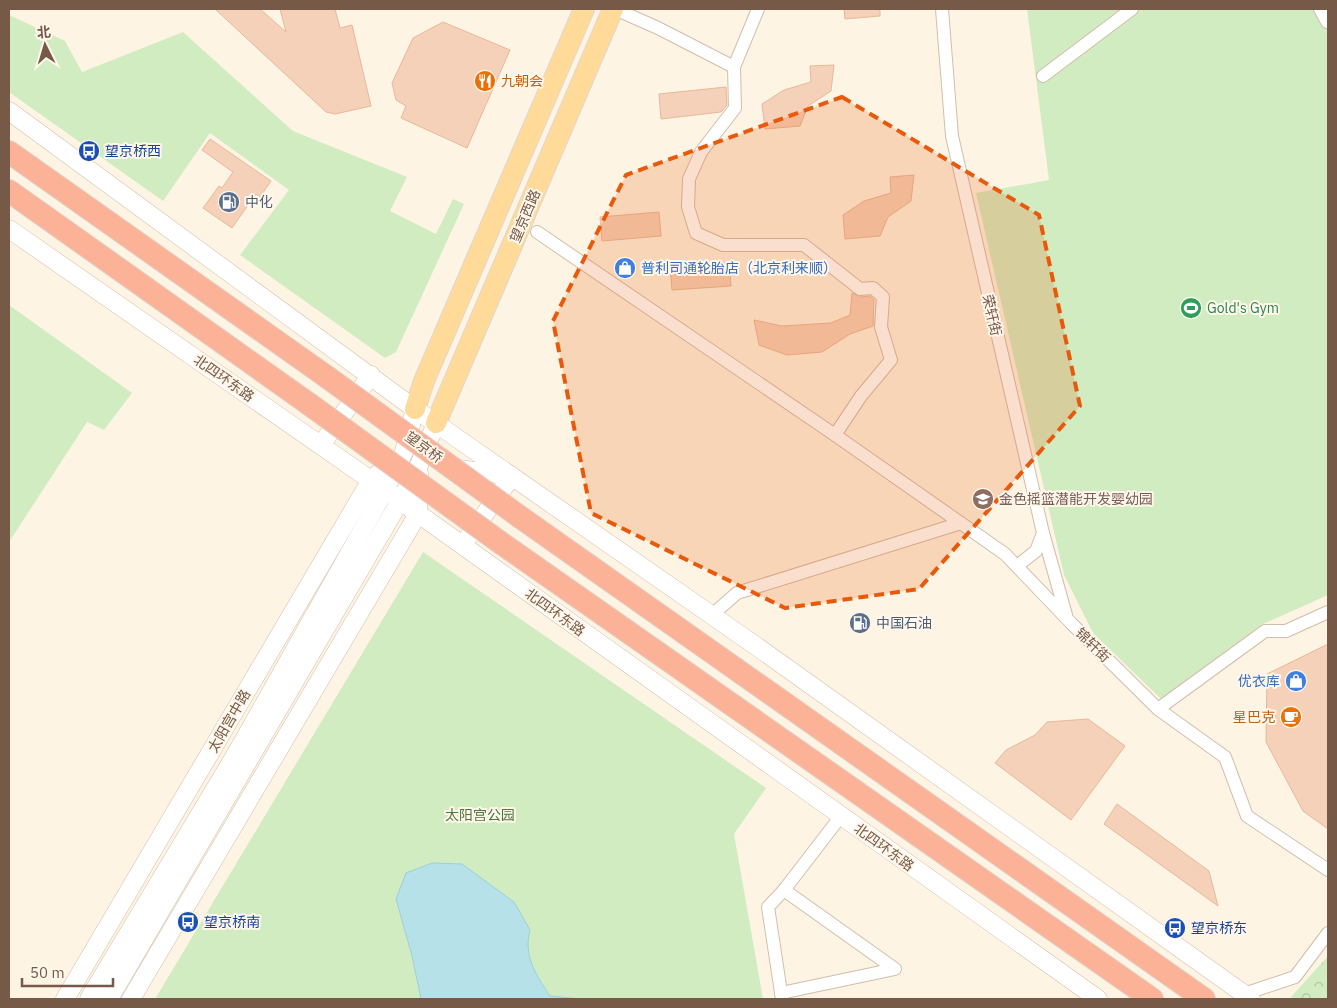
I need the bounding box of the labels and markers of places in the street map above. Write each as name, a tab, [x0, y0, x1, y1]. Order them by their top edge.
restaurant icon: 九朝会	[473, 69, 497, 93]
place label: 九朝会	[501, 72, 543, 90]
bus stop icon: 望京桥西	[77, 139, 101, 163]
place label: 望京桥西	[105, 142, 161, 160]
fuel station icon: 中化	[217, 190, 241, 214]
place label: 中化	[245, 193, 273, 211]
shop icon: 普利司通轮胎店（北京利来顺）	[613, 256, 637, 280]
place label: 普利司通轮胎店（北京利来顺）	[641, 259, 837, 277]
sports icon: Gold's Gym	[1179, 296, 1203, 320]
place label: Gold's Gym	[1207, 299, 1279, 317]
school or university icon: 金色摇篮潜能开发婴幼园	[971, 487, 995, 511]
place label: 金色摇篮潜能开发婴幼园	[999, 490, 1153, 508]
fuel station icon: 中国石油	[848, 611, 872, 635]
place label: 中国石油	[876, 614, 932, 632]
shop icon: 优衣库	[1284, 669, 1308, 693]
place label: 优衣库	[1238, 672, 1280, 690]
cafe icon: 星巴克	[1279, 705, 1303, 729]
place label: 星巴克	[1233, 708, 1275, 726]
bus stop icon: 望京桥南	[176, 910, 200, 934]
place label: 望京桥南	[204, 913, 260, 931]
bus stop icon: 望京桥东	[1163, 916, 1187, 940]
place label: 望京桥东	[1191, 919, 1247, 937]

